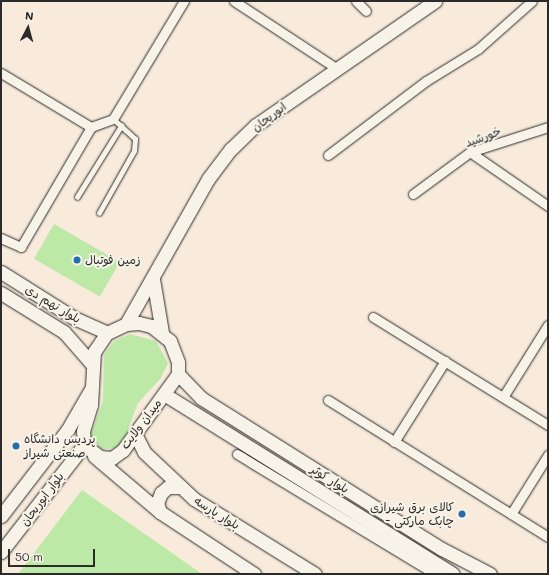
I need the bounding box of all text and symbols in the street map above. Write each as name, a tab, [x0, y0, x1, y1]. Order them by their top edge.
north arrow	[8, 8, 48, 48]
text: N	[24, 8, 34, 23]
street label: ابوریحان	[249, 99, 289, 135]
street label: خورشید	[463, 124, 503, 150]
place label: زمین فوتبال	[85, 253, 141, 267]
marker: زمین فوتبال	[72, 255, 82, 265]
street label: بلوار نهم دی	[23, 282, 83, 326]
street label: میدان ولایت	[118, 396, 164, 452]
place label: پردیس دانشگاه صنعتی شیراز	[24, 432, 95, 460]
marker: پردیس دانشگاه صنعتی شیراز	[11, 441, 21, 451]
street label: بلوار کوثر	[308, 462, 352, 496]
street label: بلوار ابوریحان	[17, 469, 67, 529]
street label: بلوار پارسه	[192, 493, 242, 533]
place label: کالای برق شیرازی - چابک مارکتی	[370, 500, 454, 528]
marker: کالای برق شیرازی - چابک مارکتی	[457, 509, 467, 519]
scale bar	[10, 541, 97, 567]
text: 50 m	[15, 548, 43, 564]

